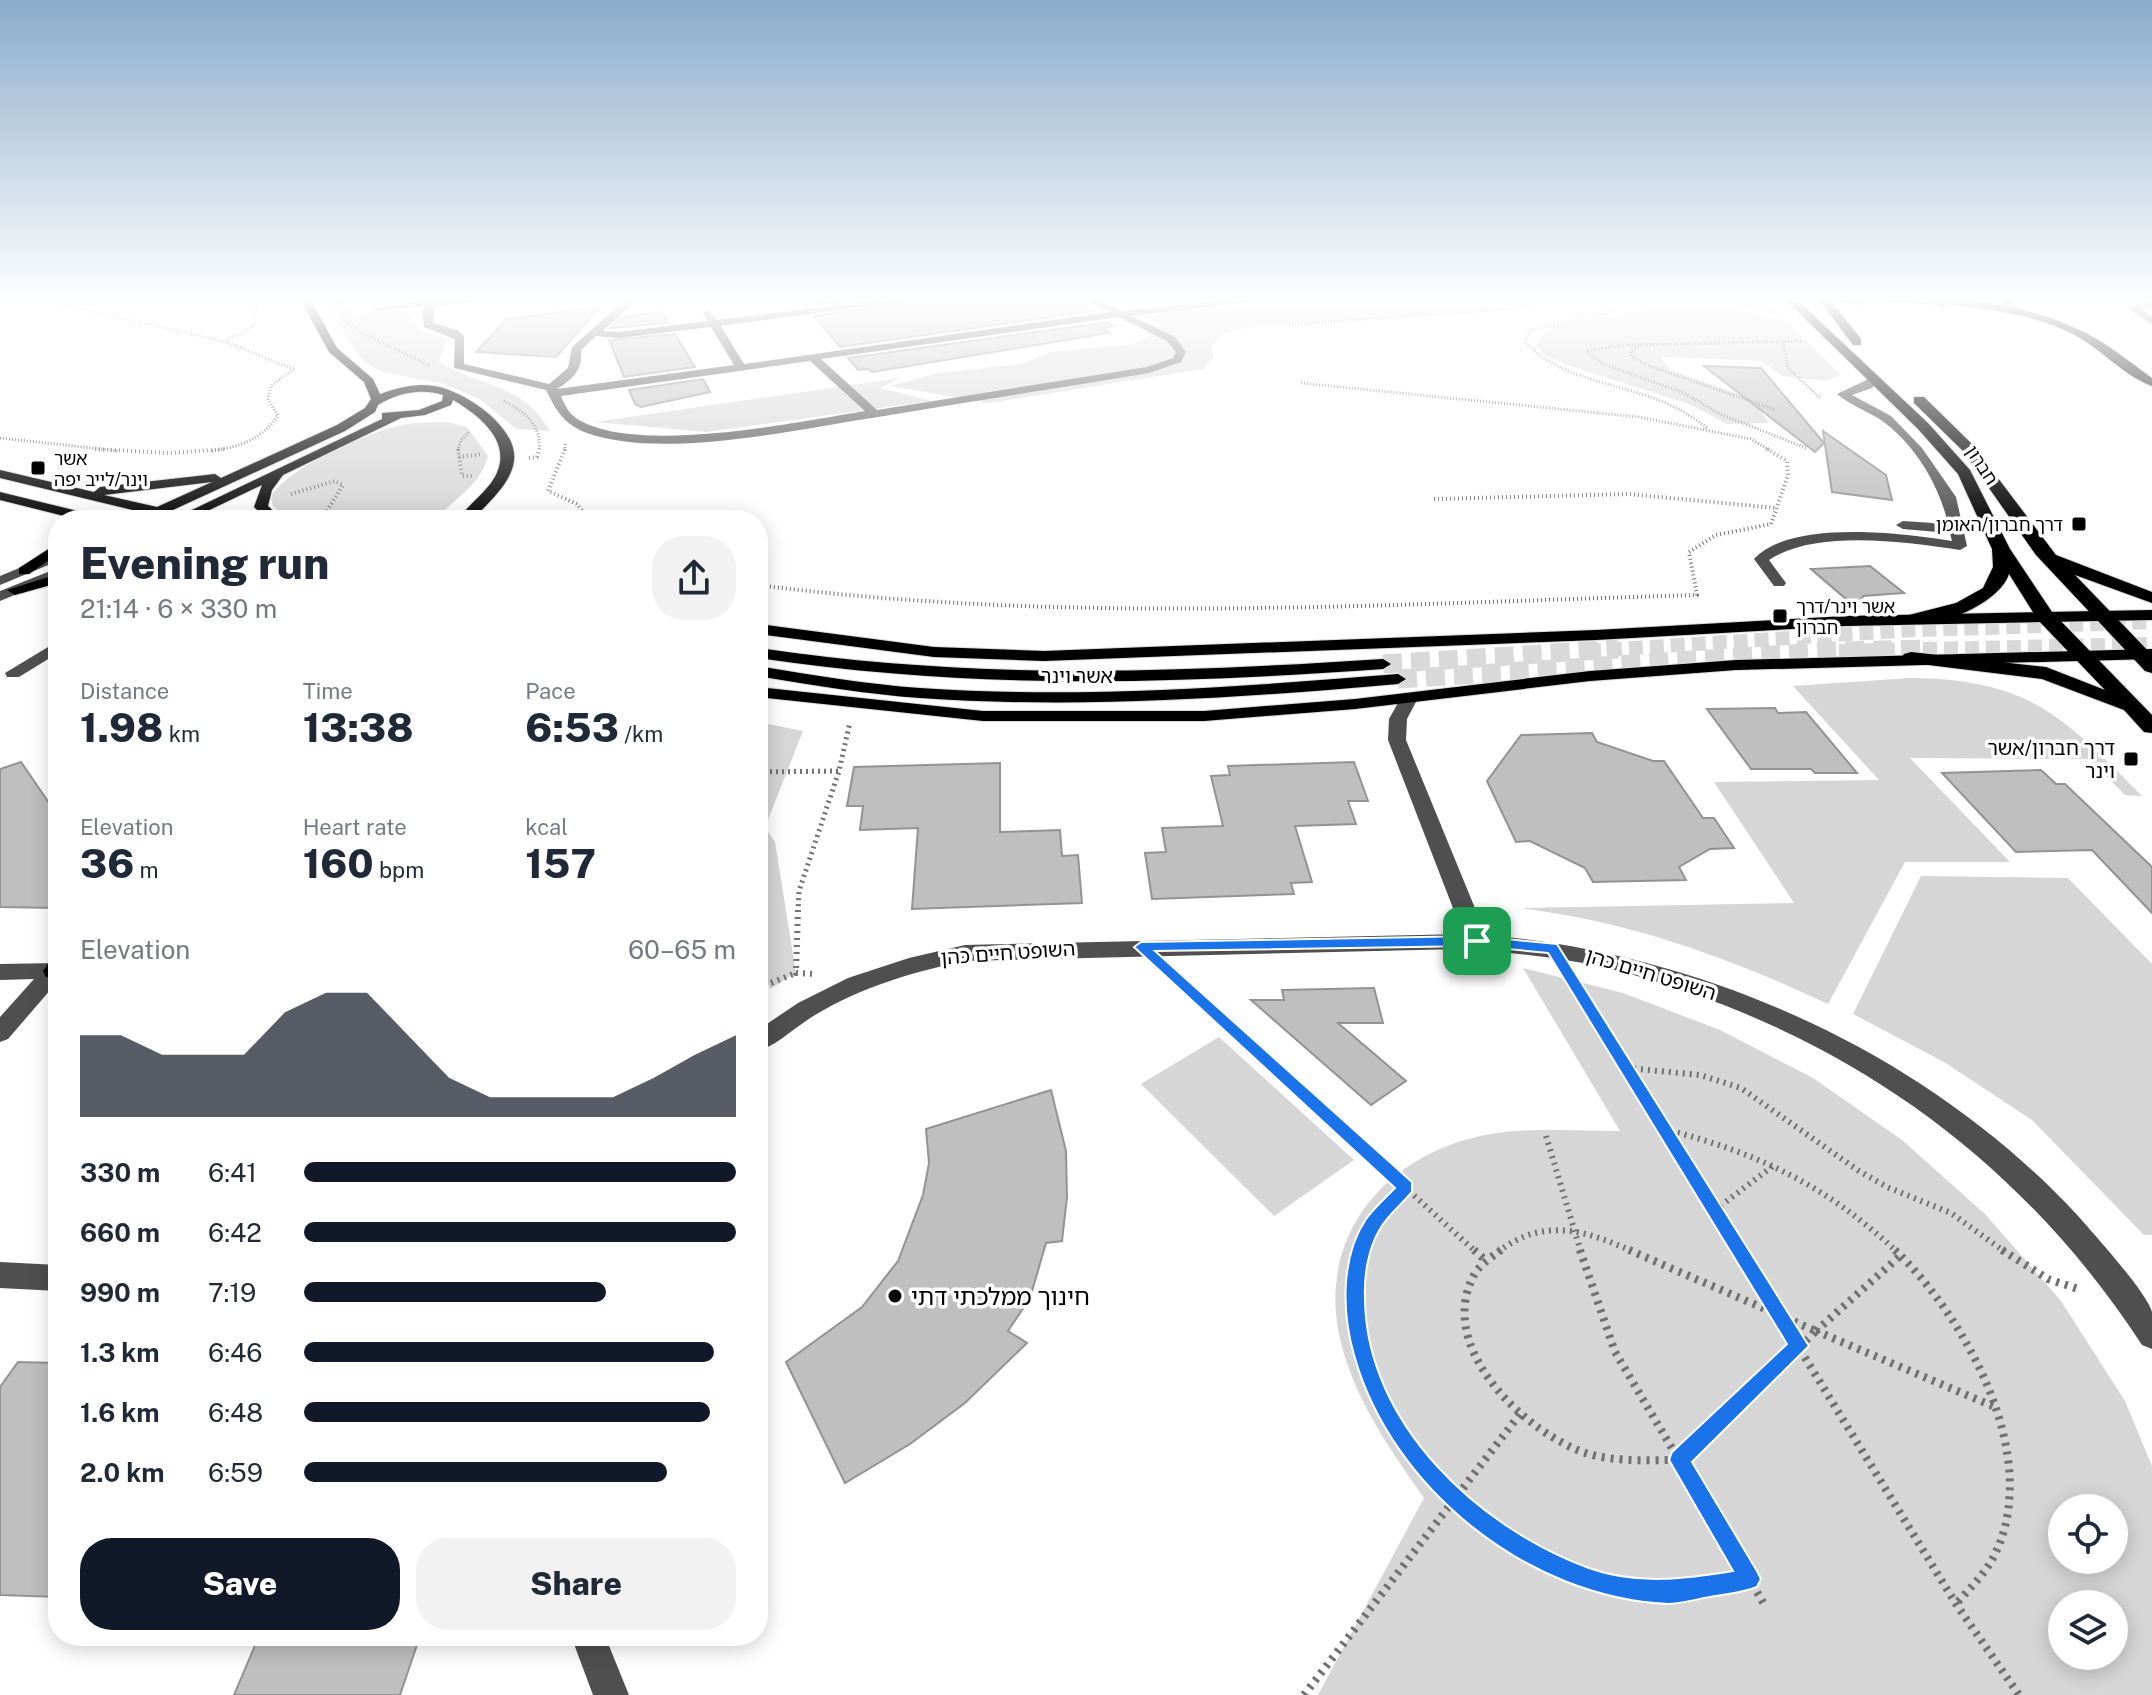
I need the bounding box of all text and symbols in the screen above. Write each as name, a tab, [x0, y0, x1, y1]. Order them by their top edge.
street label: חברון	[1962, 441, 2002, 489]
place label: אשר וינר/לייב יפה	[54, 448, 148, 490]
marker: אשר וינר/לייב יפה	[29, 459, 47, 477]
place label: דרך חברון/האומן	[1936, 514, 2063, 535]
marker: דרך חברון/האומן	[2070, 515, 2088, 533]
button: share	[652, 536, 736, 620]
text: Evening run	[80, 537, 329, 589]
text: 21:14 · 6 × 330 m	[80, 593, 277, 624]
place label: אשר וינר/דרך חברון	[1796, 596, 1895, 638]
marker: אשר וינר/דרך חברון	[1771, 607, 1789, 625]
street label: אשר וינר	[1041, 664, 1113, 688]
text: Distance	[80, 678, 169, 704]
text: Time	[303, 678, 353, 704]
text: Pace	[525, 678, 576, 704]
text: 1.98	[80, 704, 163, 751]
text: 13:38	[303, 704, 413, 751]
text: 6:53	[525, 704, 619, 751]
text: km	[163, 721, 200, 747]
text: /km	[619, 721, 663, 747]
place label: דרך חברון/אשר וינר	[1988, 736, 2115, 783]
marker: דרך חברון/אשר וינר	[2122, 750, 2140, 768]
text: Elevation	[80, 814, 173, 840]
text: Heart rate	[303, 814, 407, 840]
text: kcal	[525, 814, 568, 840]
text: 36	[80, 840, 134, 887]
text: 160	[303, 840, 374, 887]
text: 157	[525, 840, 596, 887]
text: m	[134, 857, 159, 883]
text: bpm	[374, 857, 424, 883]
pin	[1443, 907, 1511, 975]
icon: arrive	[1455, 919, 1499, 963]
text: Elevation	[80, 934, 190, 965]
text: 60–65 m	[628, 934, 736, 965]
street label: השופט חיים כהן	[940, 936, 1076, 970]
street label: השופט חיים כהן	[1583, 943, 1719, 1005]
text: 330 m	[80, 1157, 160, 1188]
text: 6:41	[208, 1157, 257, 1188]
text: 660 m	[80, 1217, 160, 1248]
text: 6:42	[208, 1217, 262, 1248]
text: 990 m	[80, 1277, 160, 1308]
text: 7:19	[208, 1277, 256, 1308]
place label: חינוך ממלכתי דתי	[911, 1282, 1090, 1310]
marker: חינוך ממלכתי דתי	[886, 1287, 904, 1305]
text: 1.3 km	[80, 1337, 160, 1368]
text: 6:46	[208, 1337, 262, 1368]
text: 1.6 km	[80, 1397, 160, 1428]
text: 6:48	[208, 1397, 263, 1428]
text: 2.0 km	[80, 1457, 165, 1488]
text: 6:59	[208, 1457, 263, 1488]
map controls	[2048, 1494, 2128, 1670]
button: locate	[2048, 1494, 2128, 1574]
button: Save	[80, 1538, 400, 1630]
button: Share	[416, 1538, 736, 1630]
button: layers	[2048, 1590, 2128, 1670]

